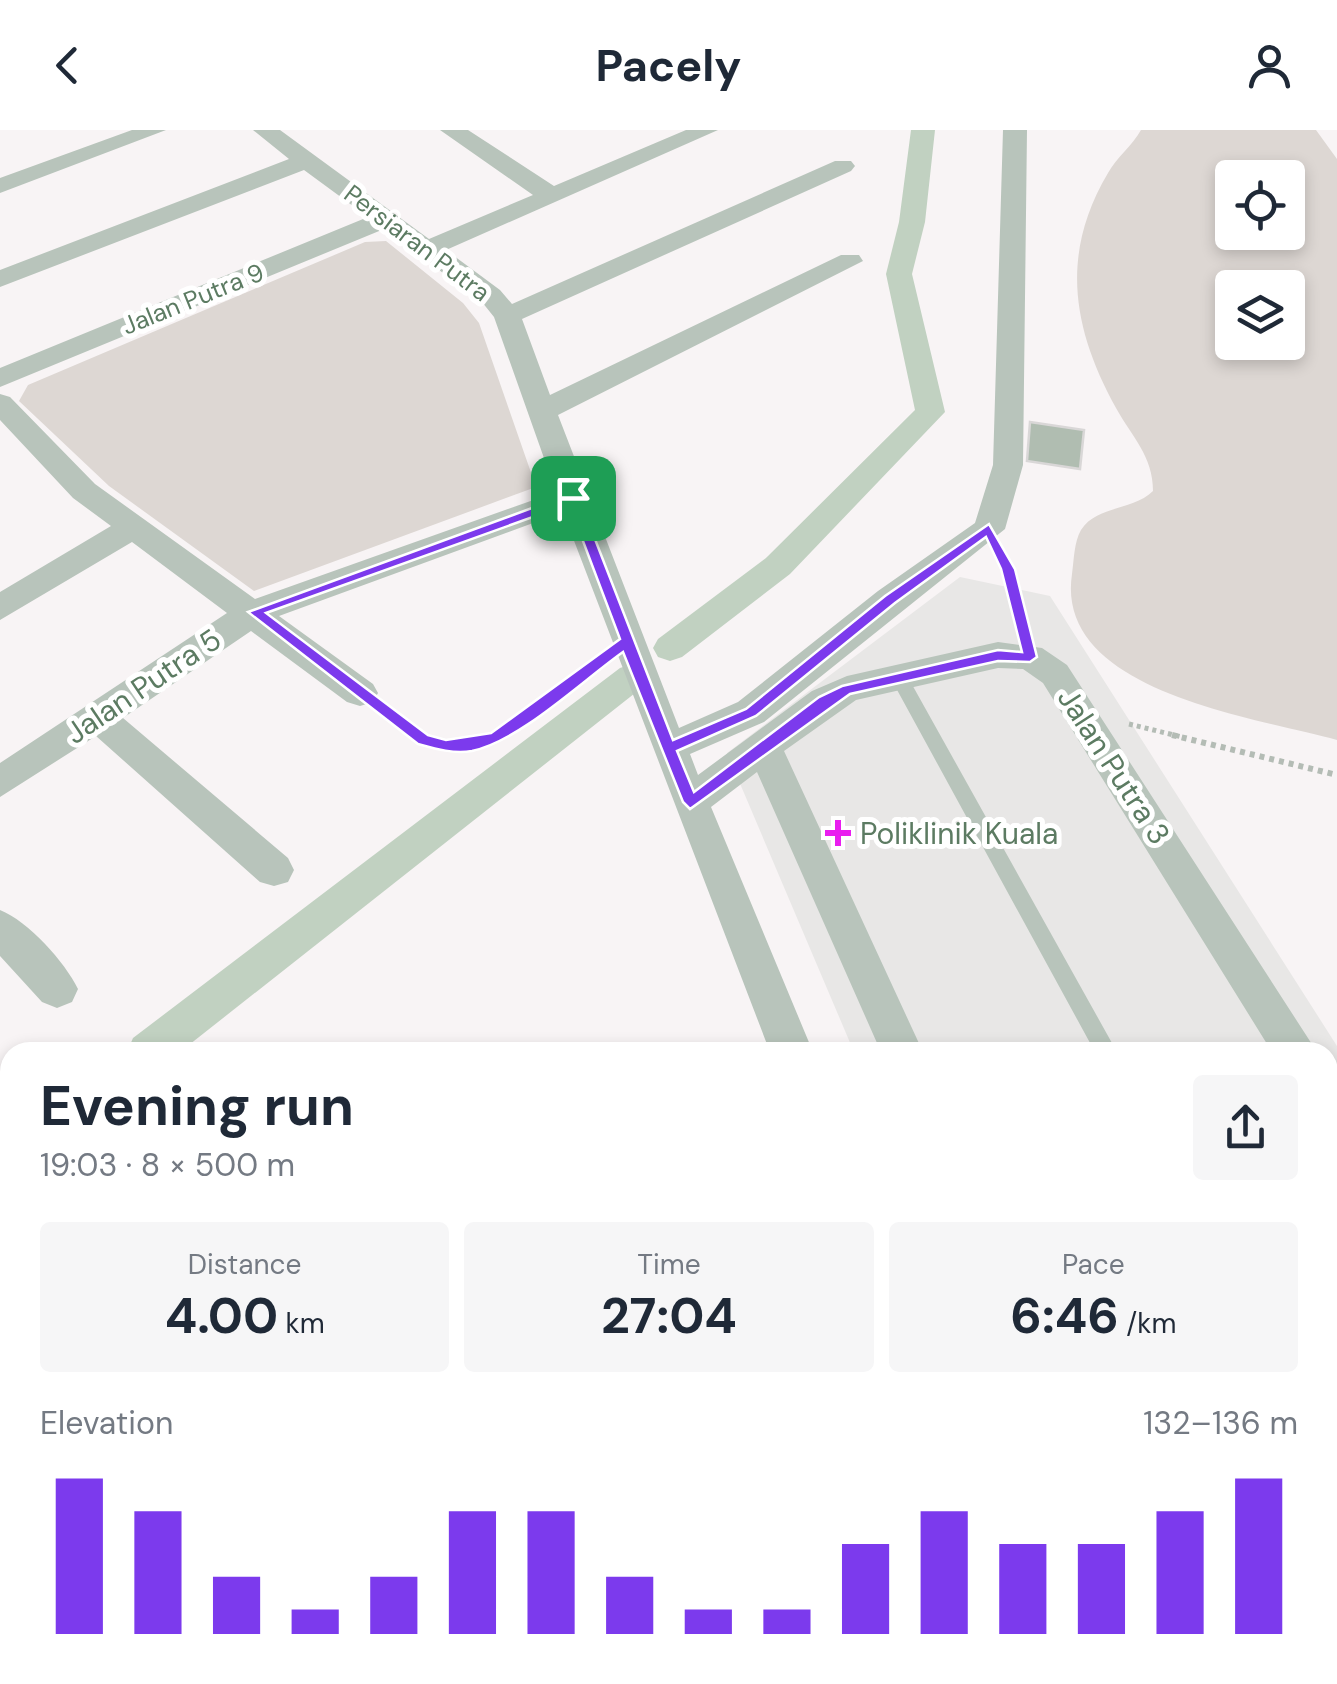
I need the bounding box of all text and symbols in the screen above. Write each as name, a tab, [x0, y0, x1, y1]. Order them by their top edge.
text: Pacely	[595, 36, 742, 95]
icon: back	[40, 38, 95, 93]
icon: person	[1242, 38, 1297, 93]
map controls	[1215, 160, 1305, 360]
button: locate	[1215, 160, 1305, 250]
street label: Persiaran Putra	[337, 177, 497, 309]
street label: Jalan Putra 9	[117, 256, 269, 342]
button: layers	[1215, 270, 1305, 360]
pin	[531, 456, 616, 541]
icon: arrive	[546, 471, 601, 526]
street label: Jalan Putra 5	[58, 620, 228, 752]
street label: Jalan Putra 3	[1049, 680, 1179, 852]
place label: Poliklinik Kuala	[860, 814, 1058, 853]
marker: Poliklinik Kuala	[825, 820, 851, 846]
text: Evening run	[40, 1070, 354, 1142]
button: share	[1193, 1075, 1298, 1180]
text: 19:03 · 8 × 500 m	[40, 1144, 295, 1186]
text: Distance	[188, 1246, 301, 1283]
text: Time	[637, 1246, 701, 1283]
text: Pace	[1062, 1246, 1125, 1283]
text: 4.00	[165, 1283, 278, 1349]
text: 27:04	[601, 1283, 737, 1349]
text: 6:46	[1010, 1283, 1119, 1349]
text: km	[278, 1305, 325, 1342]
text: /km	[1119, 1305, 1176, 1342]
text: Elevation	[40, 1402, 173, 1444]
text: 132–136 m	[1143, 1402, 1298, 1444]

